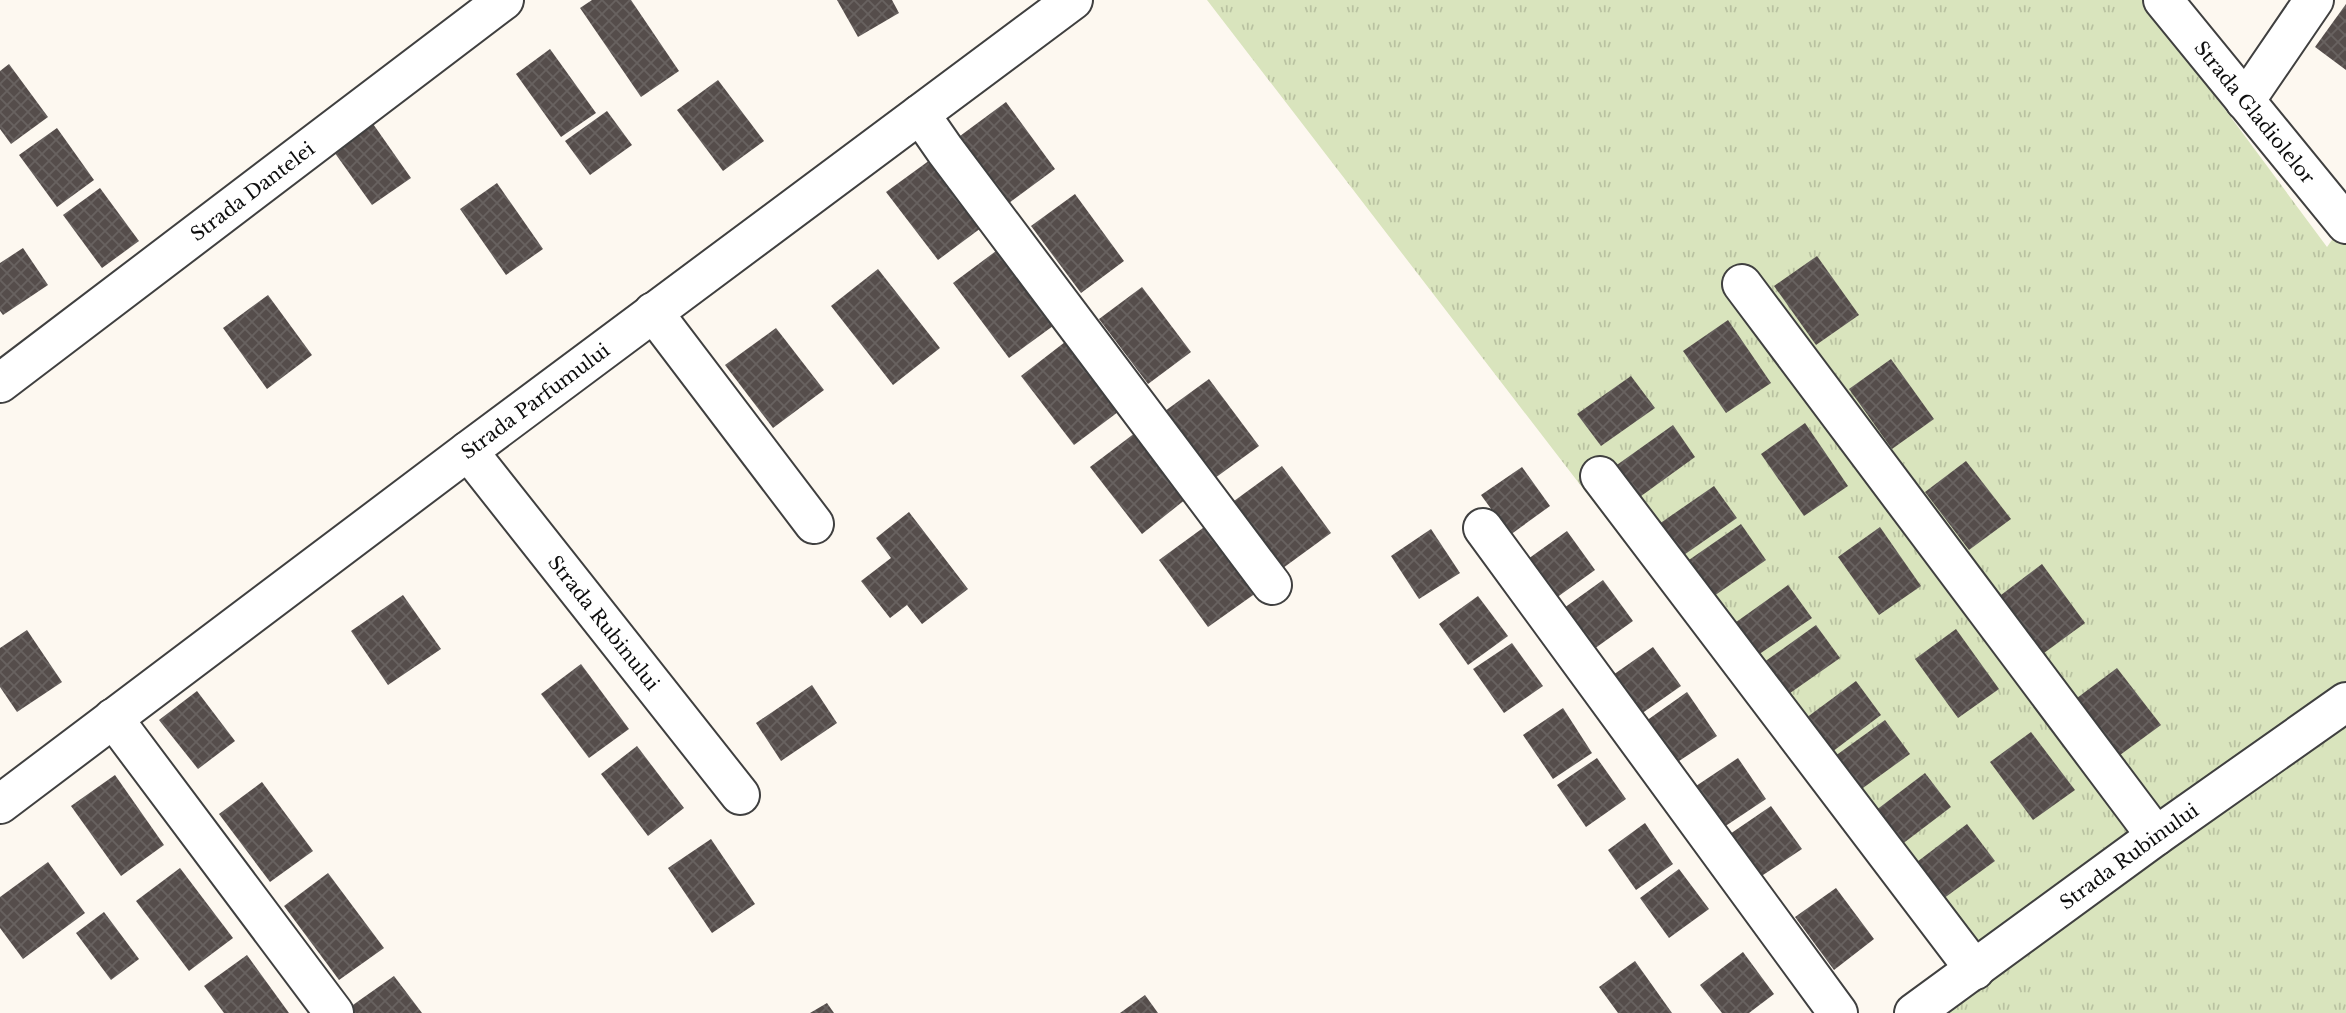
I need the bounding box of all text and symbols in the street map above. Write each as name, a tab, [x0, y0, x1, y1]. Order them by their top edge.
street label: Strada Gladiolelor	[2190, 36, 2320, 188]
street label: Strada Dantelei	[186, 137, 319, 246]
street label: Strada Parfumului	[457, 338, 614, 464]
street label: Strada Rubinului	[544, 551, 664, 695]
street label: Strada Rubinului	[2055, 798, 2203, 914]

